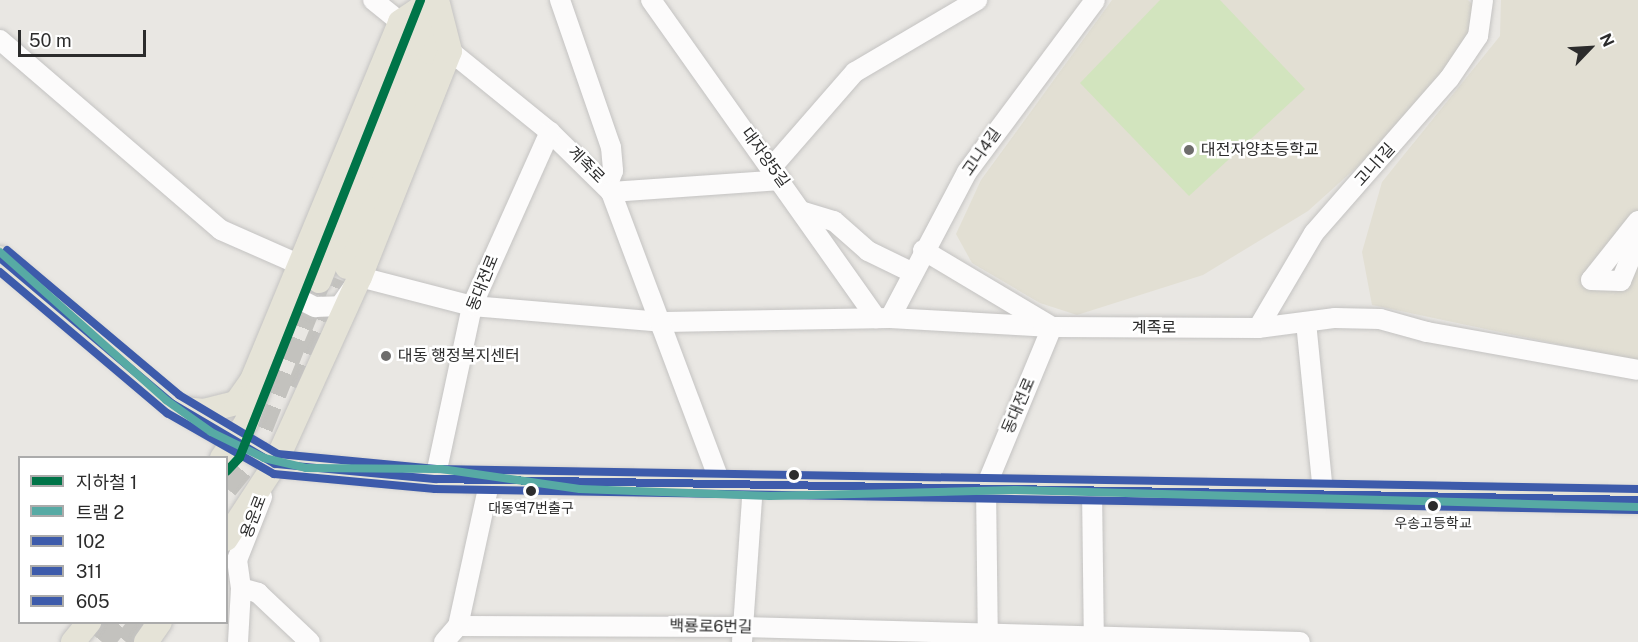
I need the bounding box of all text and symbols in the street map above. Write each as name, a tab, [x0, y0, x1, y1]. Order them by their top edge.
scale bar	[21, 18, 148, 56]
north arrow	[1560, 18, 1620, 78]
text: 50 m	[29, 30, 72, 51]
text: N	[1596, 30, 1618, 50]
street label: 대자양5길	[737, 124, 793, 192]
street label: 고니4길	[959, 124, 1005, 180]
place label: 대전자양초등학교	[1201, 140, 1319, 160]
street label: 고니1길	[1351, 140, 1399, 190]
street label: 계족로	[564, 143, 608, 187]
marker: 대전자양초등학교	[1182, 143, 1196, 157]
street label: 동대전로	[463, 252, 503, 314]
street label: 계족로	[1132, 318, 1176, 338]
place label: 대동 행정복지센터	[398, 346, 520, 366]
marker: 대동 행정복지센터	[379, 349, 393, 363]
street label: 동대전로	[999, 375, 1039, 437]
legend	[18, 456, 228, 624]
unlabelled marker	[788, 469, 800, 481]
text: 지하철 1	[76, 472, 137, 493]
marker: 대동역7번출구	[525, 485, 537, 497]
street label: 용운로	[237, 493, 271, 541]
place label: 대동역7번출구	[488, 500, 574, 516]
marker: 우송고등학교	[1427, 500, 1439, 512]
text: 트램 2	[76, 502, 124, 523]
place label: 우송고등학교	[1394, 515, 1472, 531]
text: 102	[76, 531, 105, 552]
text: 311	[76, 561, 102, 582]
text: 605	[76, 591, 110, 612]
street label: 백룡로6번길	[669, 617, 753, 637]

